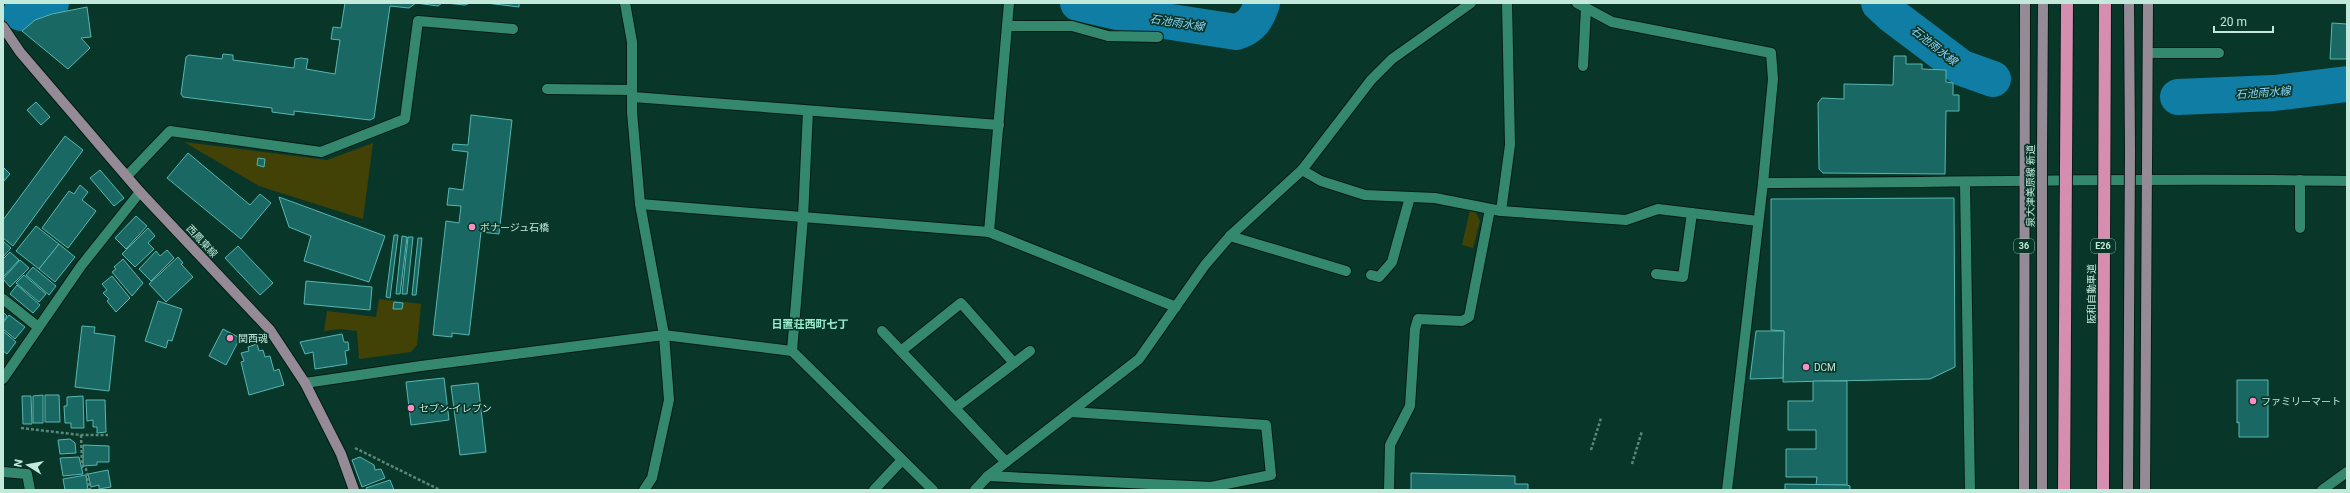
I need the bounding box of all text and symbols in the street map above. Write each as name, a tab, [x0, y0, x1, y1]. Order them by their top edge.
scale bar	[2214, 8, 2273, 34]
water label: 石池雨水線	[1149, 12, 1207, 34]
text: 20 m	[2220, 15, 2247, 29]
water label: 石池雨水線	[1908, 24, 1961, 69]
water label: 石池雨水線	[2235, 84, 2293, 101]
street label: 泉大津美原線 新道	[2025, 145, 2036, 227]
marker: ボナージュ石橋	[467, 222, 477, 232]
place label: ボナージュ石橋	[480, 222, 549, 233]
street label: 西鳳東線	[184, 223, 220, 259]
road number: 36	[2014, 239, 2034, 253]
road number: E26	[2091, 239, 2115, 253]
street label: 阪和自動車道	[2086, 264, 2097, 324]
district label: 日置荘西町七丁	[772, 318, 849, 331]
marker: 関西魂	[225, 333, 235, 343]
place label: 関西魂	[238, 333, 268, 344]
marker: DCM	[1801, 362, 1811, 372]
place label: DCM	[1814, 362, 1836, 373]
marker: ファミリーマート	[2248, 396, 2258, 406]
place label: ファミリーマート	[2261, 396, 2341, 407]
marker: セブン-イレブン	[406, 403, 416, 413]
place label: セブン-イレブン	[419, 403, 492, 414]
north arrow	[8, 445, 48, 485]
text: N	[12, 458, 26, 468]

